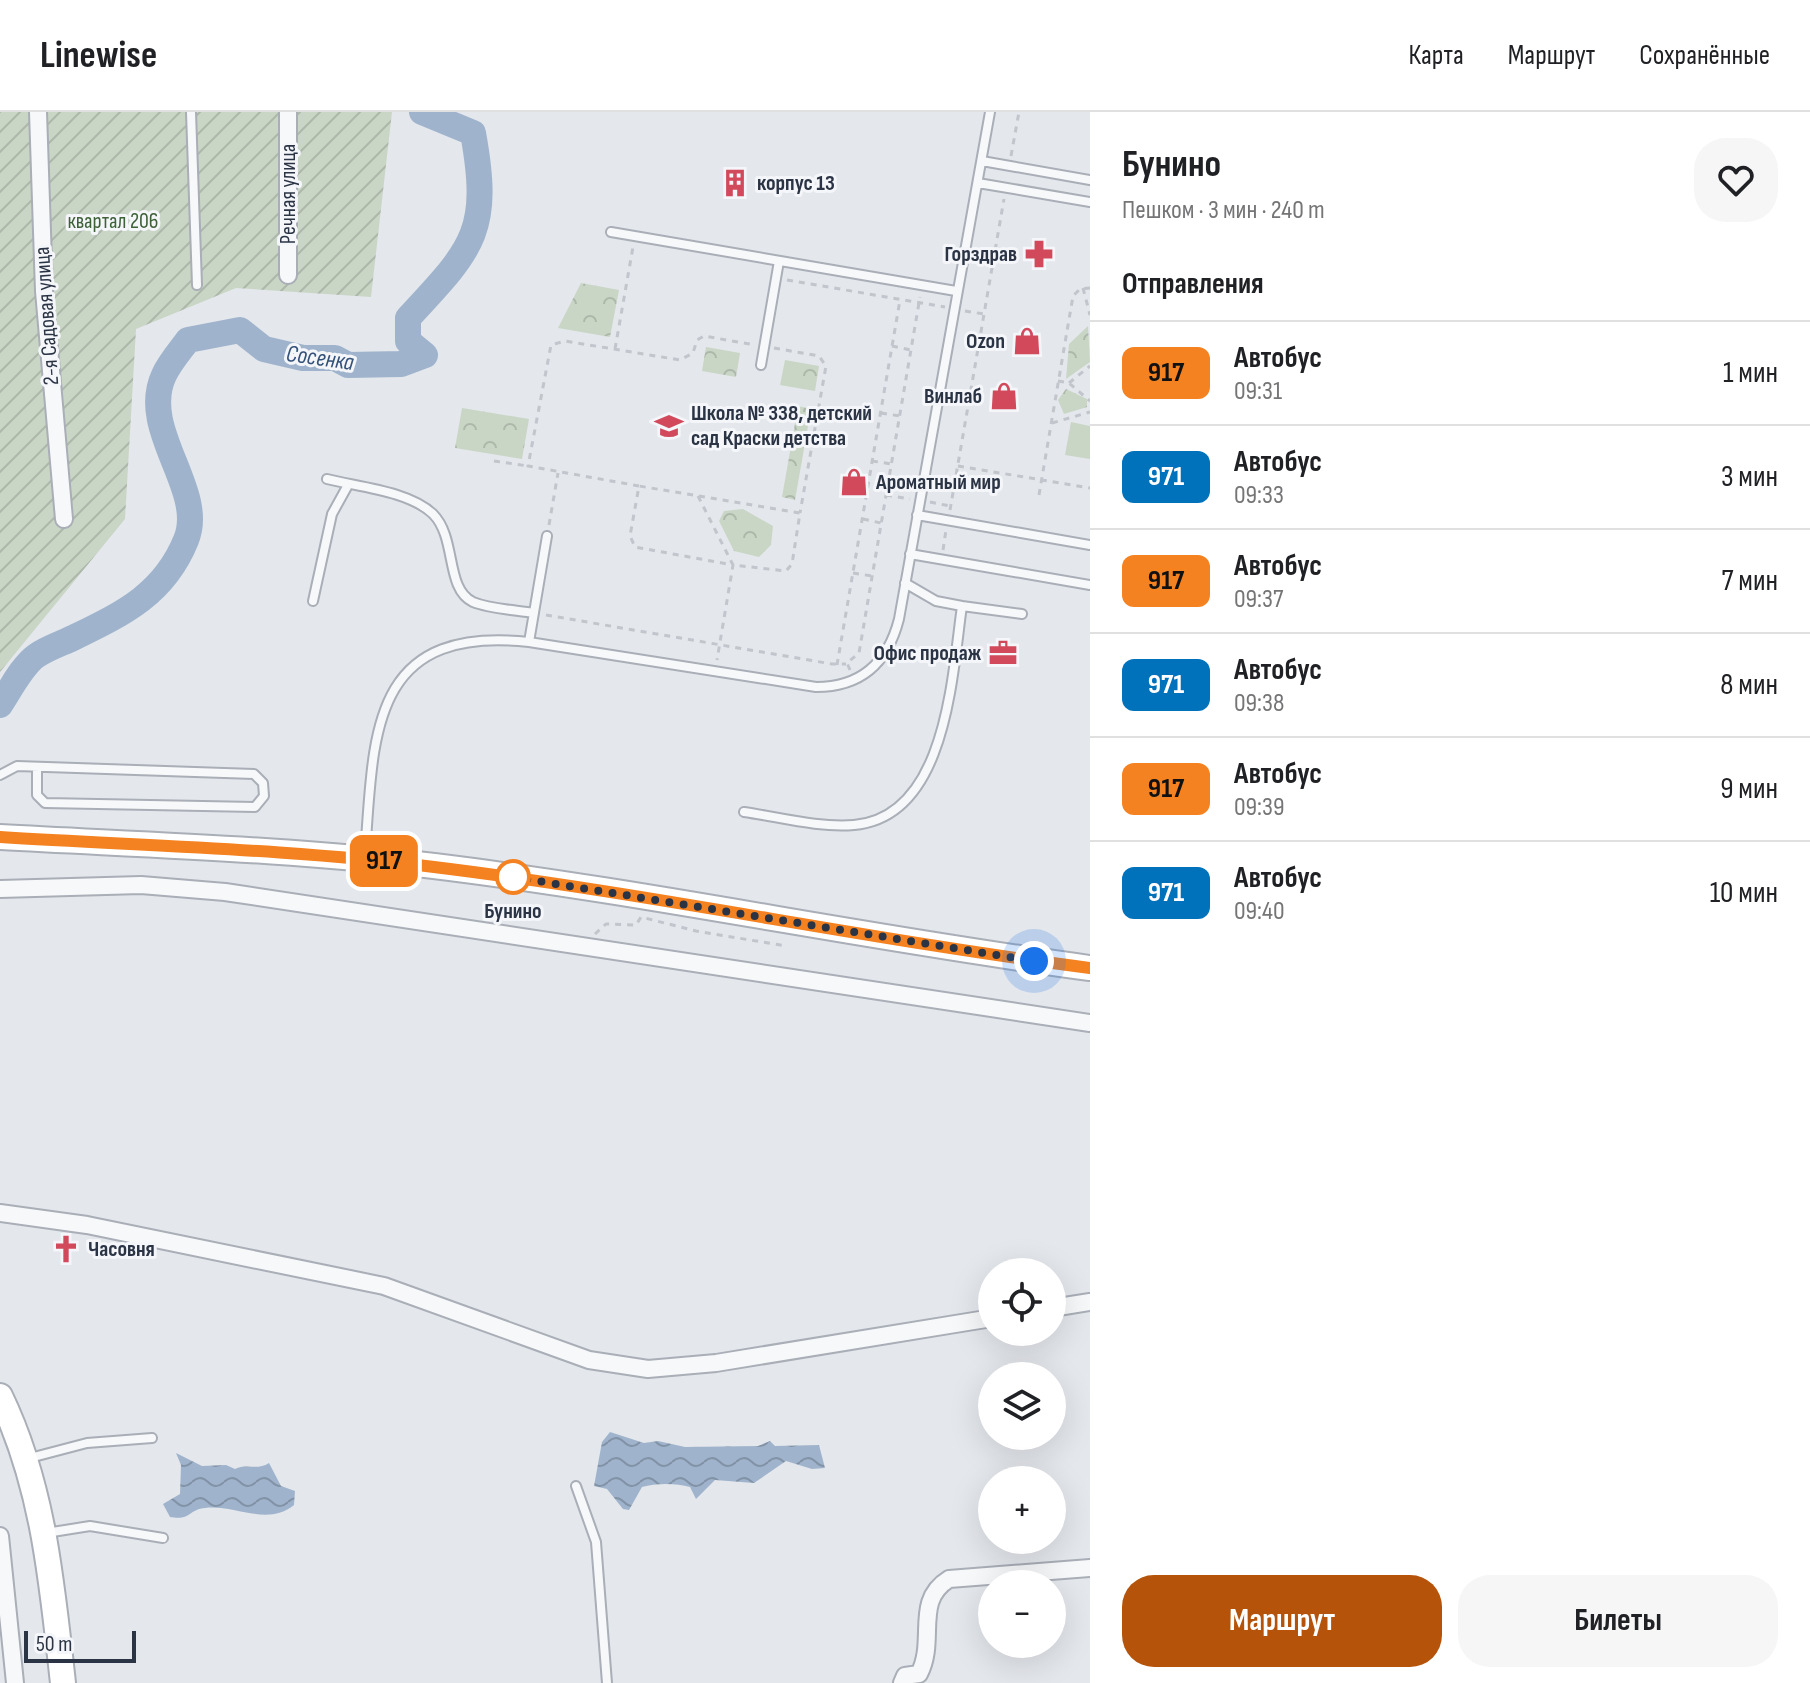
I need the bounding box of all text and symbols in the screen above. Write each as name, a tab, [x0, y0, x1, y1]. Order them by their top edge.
text: Linewise	[40, 33, 157, 78]
text: Карта	[1409, 39, 1464, 72]
text: Маршрут	[1508, 39, 1595, 72]
text: Сохранённые	[1639, 39, 1770, 72]
button: heart	[1694, 138, 1778, 222]
text: Бунино	[1122, 142, 1221, 187]
street label: Речная улица	[275, 144, 302, 244]
building icon: корпус 13	[720, 168, 750, 198]
place label: корпус 13	[757, 170, 835, 197]
text: Пешком · 3 мин · 240 m	[1122, 195, 1325, 226]
park label: квартал 206	[68, 208, 158, 235]
pharmacy icon: Горздрав	[1024, 239, 1054, 269]
place label: Горздрав	[945, 241, 1017, 268]
street label: 2-я Садовая улица	[29, 246, 65, 386]
text: Отправления	[1122, 266, 1264, 302]
shop icon: Ozon	[1012, 326, 1042, 356]
place label: Ozon	[966, 328, 1005, 355]
water label: Сосенка	[284, 339, 356, 377]
text: Автобус	[1234, 340, 1322, 376]
text: 1 мин	[1723, 355, 1778, 391]
text: 917	[1148, 356, 1184, 389]
text: 09:31	[1234, 376, 1282, 407]
shop icon: Винлаб	[989, 381, 1019, 411]
place label: Винлаб	[924, 383, 982, 410]
place label: Школа № 338, детский сад Краски детства	[691, 400, 872, 452]
school or university icon: Школа № 338, детский сад Краски детства	[654, 411, 684, 441]
text: Автобус	[1234, 444, 1322, 480]
text: 3 мин	[1721, 459, 1778, 495]
text: 971	[1148, 460, 1184, 493]
shop icon: Ароматный мир	[839, 467, 869, 497]
place label: Ароматный мир	[875, 469, 1001, 496]
text: 09:33	[1234, 480, 1284, 511]
text: Автобус	[1234, 548, 1322, 584]
text: 7 мин	[1722, 563, 1778, 599]
text: 917	[1148, 564, 1184, 597]
text: 09:37	[1234, 584, 1283, 615]
office icon: Офис продаж	[988, 638, 1018, 668]
place label: Офис продаж	[874, 640, 982, 667]
text: Автобус	[1234, 652, 1322, 688]
text: 8 мин	[1720, 667, 1778, 703]
text: 971	[1148, 668, 1184, 701]
text: 09:38	[1234, 688, 1284, 719]
text: Автобус	[1234, 756, 1322, 792]
text: 9 мин	[1720, 771, 1778, 807]
text: 917	[1148, 772, 1184, 805]
text: 09:39	[1234, 792, 1284, 823]
line badge: 917	[338, 835, 430, 887]
text: 917	[366, 844, 402, 877]
marker: Бунино	[496, 860, 530, 894]
text: Автобус	[1234, 860, 1322, 896]
text: 10 мин	[1710, 875, 1778, 911]
text: 971	[1148, 876, 1184, 909]
text: 09:40	[1234, 896, 1285, 927]
place label: Бунино	[484, 898, 542, 925]
your location	[1014, 941, 1054, 981]
church icon: Часовня	[51, 1234, 81, 1264]
place label: Часовня	[88, 1236, 155, 1263]
map controls	[978, 1258, 1066, 1658]
button: locate	[978, 1258, 1066, 1346]
button: layers	[978, 1362, 1066, 1450]
button: +	[978, 1466, 1066, 1554]
button: −	[978, 1570, 1066, 1658]
button: Маршрут	[1122, 1575, 1442, 1667]
button: Билеты	[1458, 1575, 1778, 1667]
scale bar	[24, 1627, 136, 1663]
text: 50 m	[36, 1631, 72, 1658]

